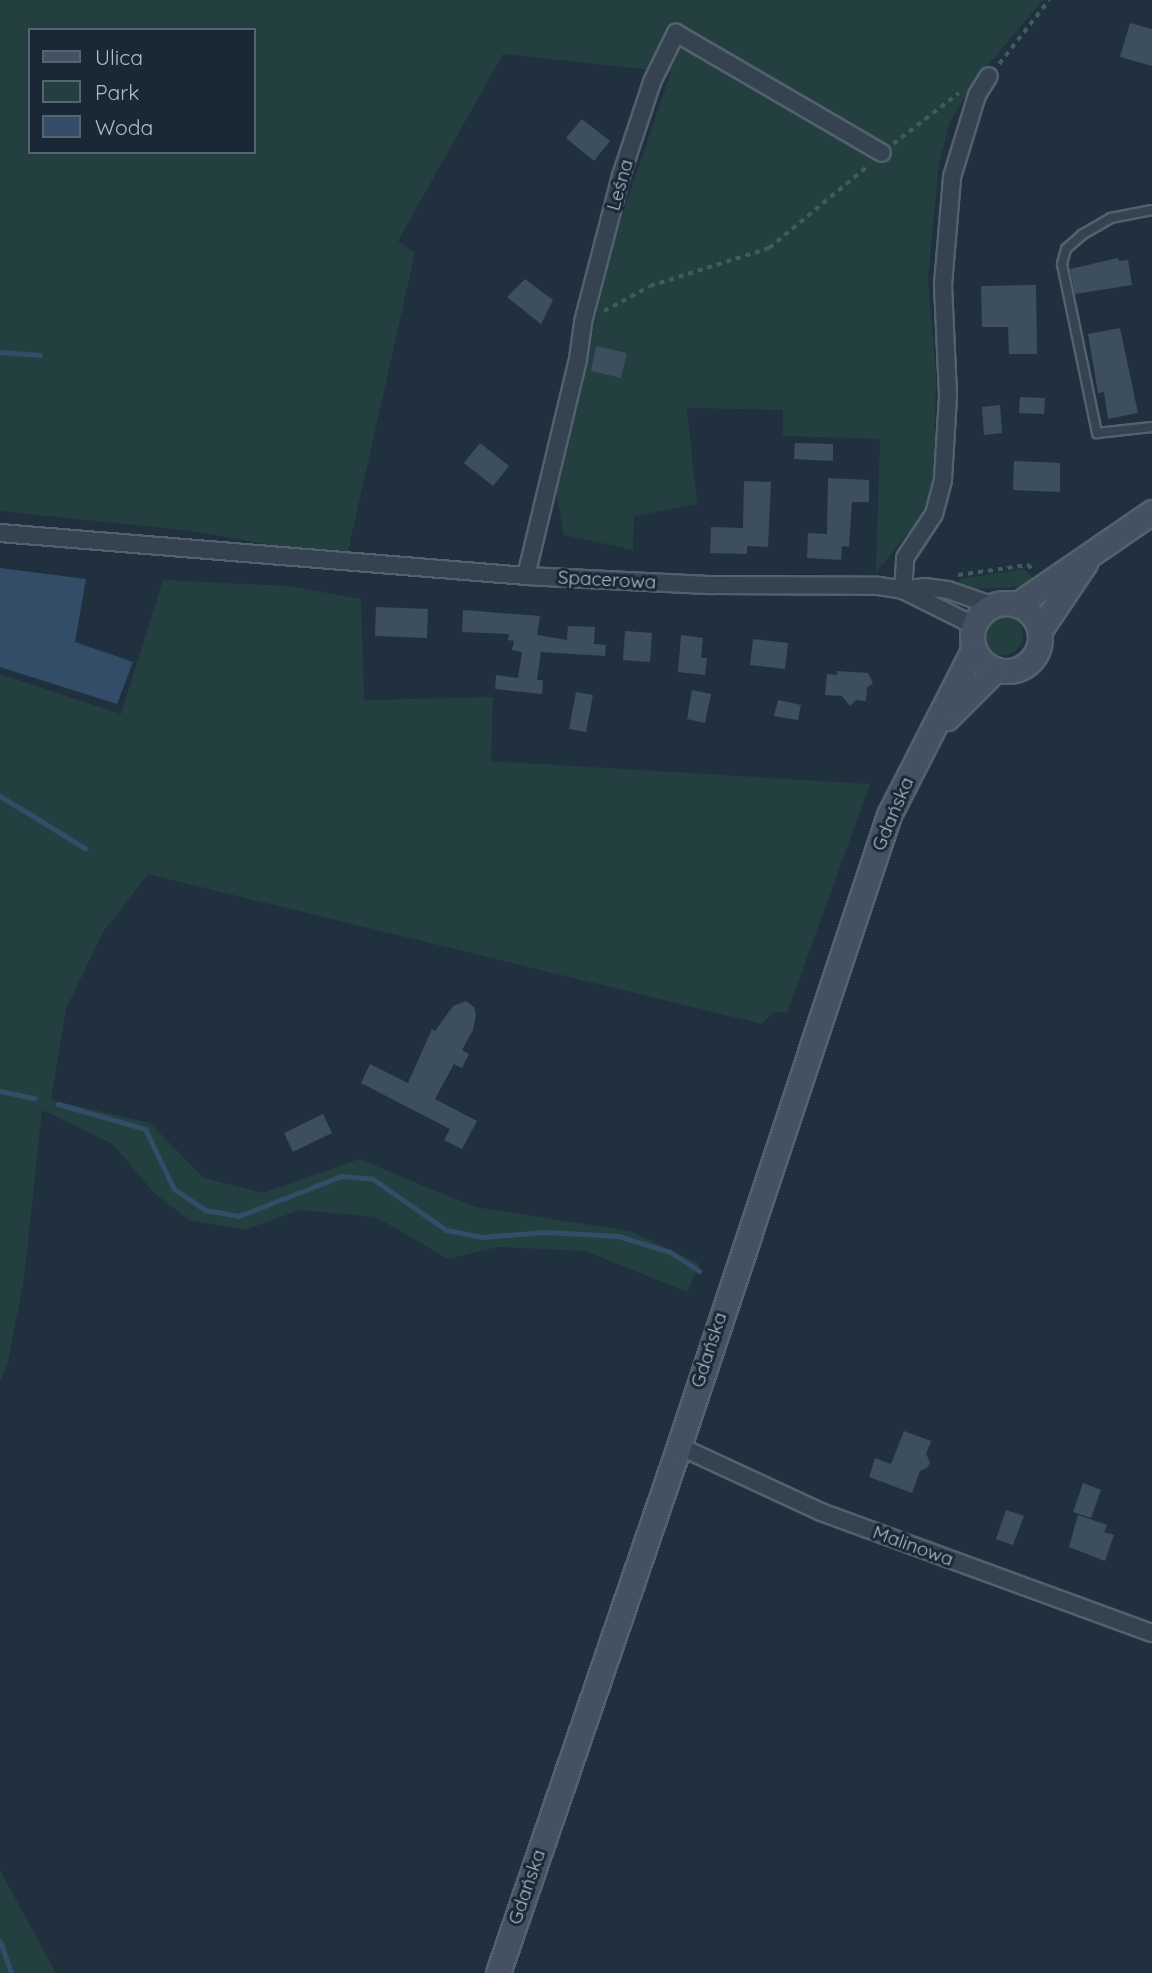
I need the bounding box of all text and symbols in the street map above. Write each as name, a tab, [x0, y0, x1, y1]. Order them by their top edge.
legend	[28, 28, 256, 154]
text: Ulica	[95, 44, 143, 70]
text: Park	[95, 79, 139, 105]
text: Woda	[95, 114, 153, 140]
street label: Leśna	[602, 157, 638, 213]
street label: Spacerowa	[557, 566, 657, 594]
street label: Gdańska	[867, 774, 919, 854]
street label: Gdańska	[686, 1310, 732, 1390]
street label: Malinowa	[870, 1521, 956, 1571]
street label: Gdańska	[504, 1847, 550, 1927]

